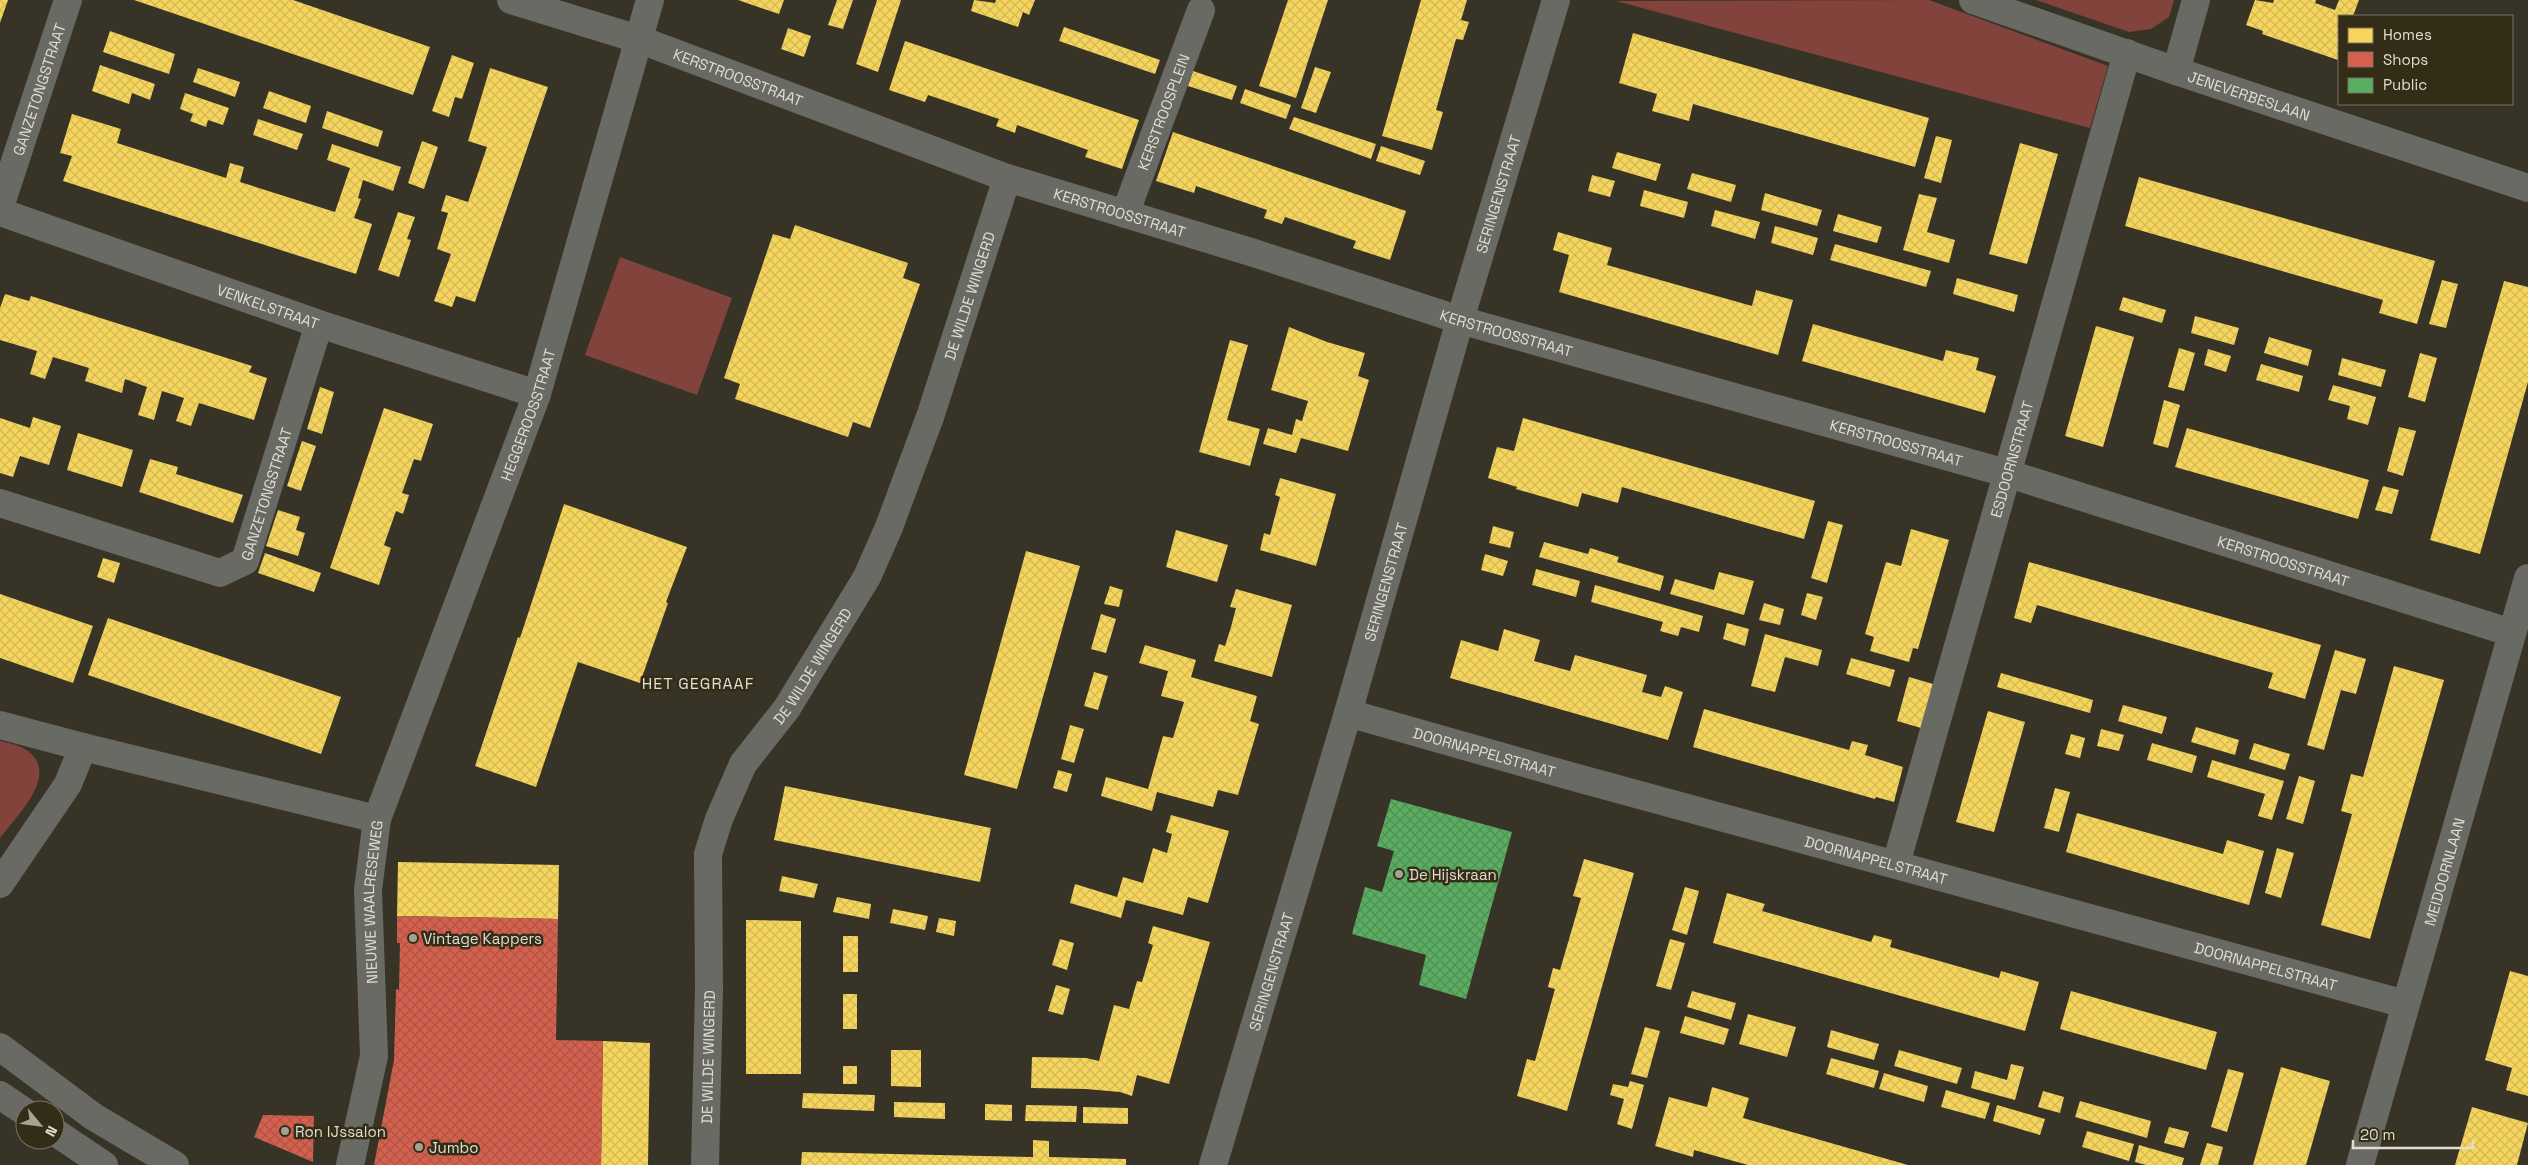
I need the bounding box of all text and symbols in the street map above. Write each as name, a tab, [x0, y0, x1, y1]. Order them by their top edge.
legend	[2338, 15, 2513, 105]
street label: GANZETONGSTRAAT	[8, 20, 69, 158]
text: Homes	[2383, 25, 2432, 44]
street label: KERSTROOSSTRAAT	[671, 44, 806, 110]
text: Shops	[2383, 50, 2428, 69]
street label: KERSTROOSPLEIN	[1133, 51, 1193, 173]
street label: JENEVERBESLAAN	[2185, 66, 2313, 124]
text: Public	[2383, 75, 2427, 94]
street label: SERINGENSTRAAT	[1471, 132, 1525, 255]
street label: KERSTROOSSTRAAT	[1051, 183, 1188, 241]
street label: DE WILDE WINGERD	[940, 229, 999, 362]
street label: VENKELSTRAAT	[214, 279, 322, 333]
street label: KERSTROOSSTRAAT	[1438, 305, 1575, 361]
street label: HEGGEROOSSTRAAT	[496, 346, 559, 483]
street label: ESDOORNSTRAAT	[1986, 398, 2037, 520]
street label: KERSTROOSSTRAAT	[1828, 415, 1965, 470]
street label: GANZETONGSTRAAT	[236, 425, 296, 563]
street label: SERINGENSTRAAT	[1359, 520, 1411, 644]
street label: KERSTROOSSTRAAT	[2215, 531, 2352, 591]
street label: DE WILDE WINGERD	[768, 604, 856, 728]
district label: HET GEGRAAF	[642, 673, 754, 694]
street label: DOORNAPPELSTRAAT	[1411, 723, 1558, 781]
street label: MEIDOORNLAAN	[2419, 815, 2468, 928]
street label: NIEUWE WAALRESEWEG	[358, 819, 386, 984]
street label: DOORNAPPELSTRAAT	[1802, 831, 1950, 888]
place label: De Hijskraan	[1409, 865, 1497, 884]
marker: De Hijskraan	[1393, 868, 1405, 880]
street label: SERINGENSTRAAT	[1244, 910, 1298, 1033]
place label: Vintage Kappers	[423, 929, 542, 948]
marker: Vintage Kappers	[407, 932, 419, 944]
street label: DOORNAPPELSTRAAT	[2192, 937, 2339, 995]
street label: DE WILDE WINGERD	[696, 990, 718, 1124]
north arrow	[15, 1100, 65, 1150]
scale bar	[2353, 1118, 2473, 1150]
place label: Ron IJssalon	[295, 1122, 386, 1141]
text: N	[41, 1123, 62, 1140]
marker: Ron IJssalon	[279, 1125, 291, 1137]
text: 20 m	[2360, 1125, 2395, 1144]
place label: Jumbo	[429, 1138, 479, 1157]
marker: Jumbo	[413, 1141, 425, 1153]

